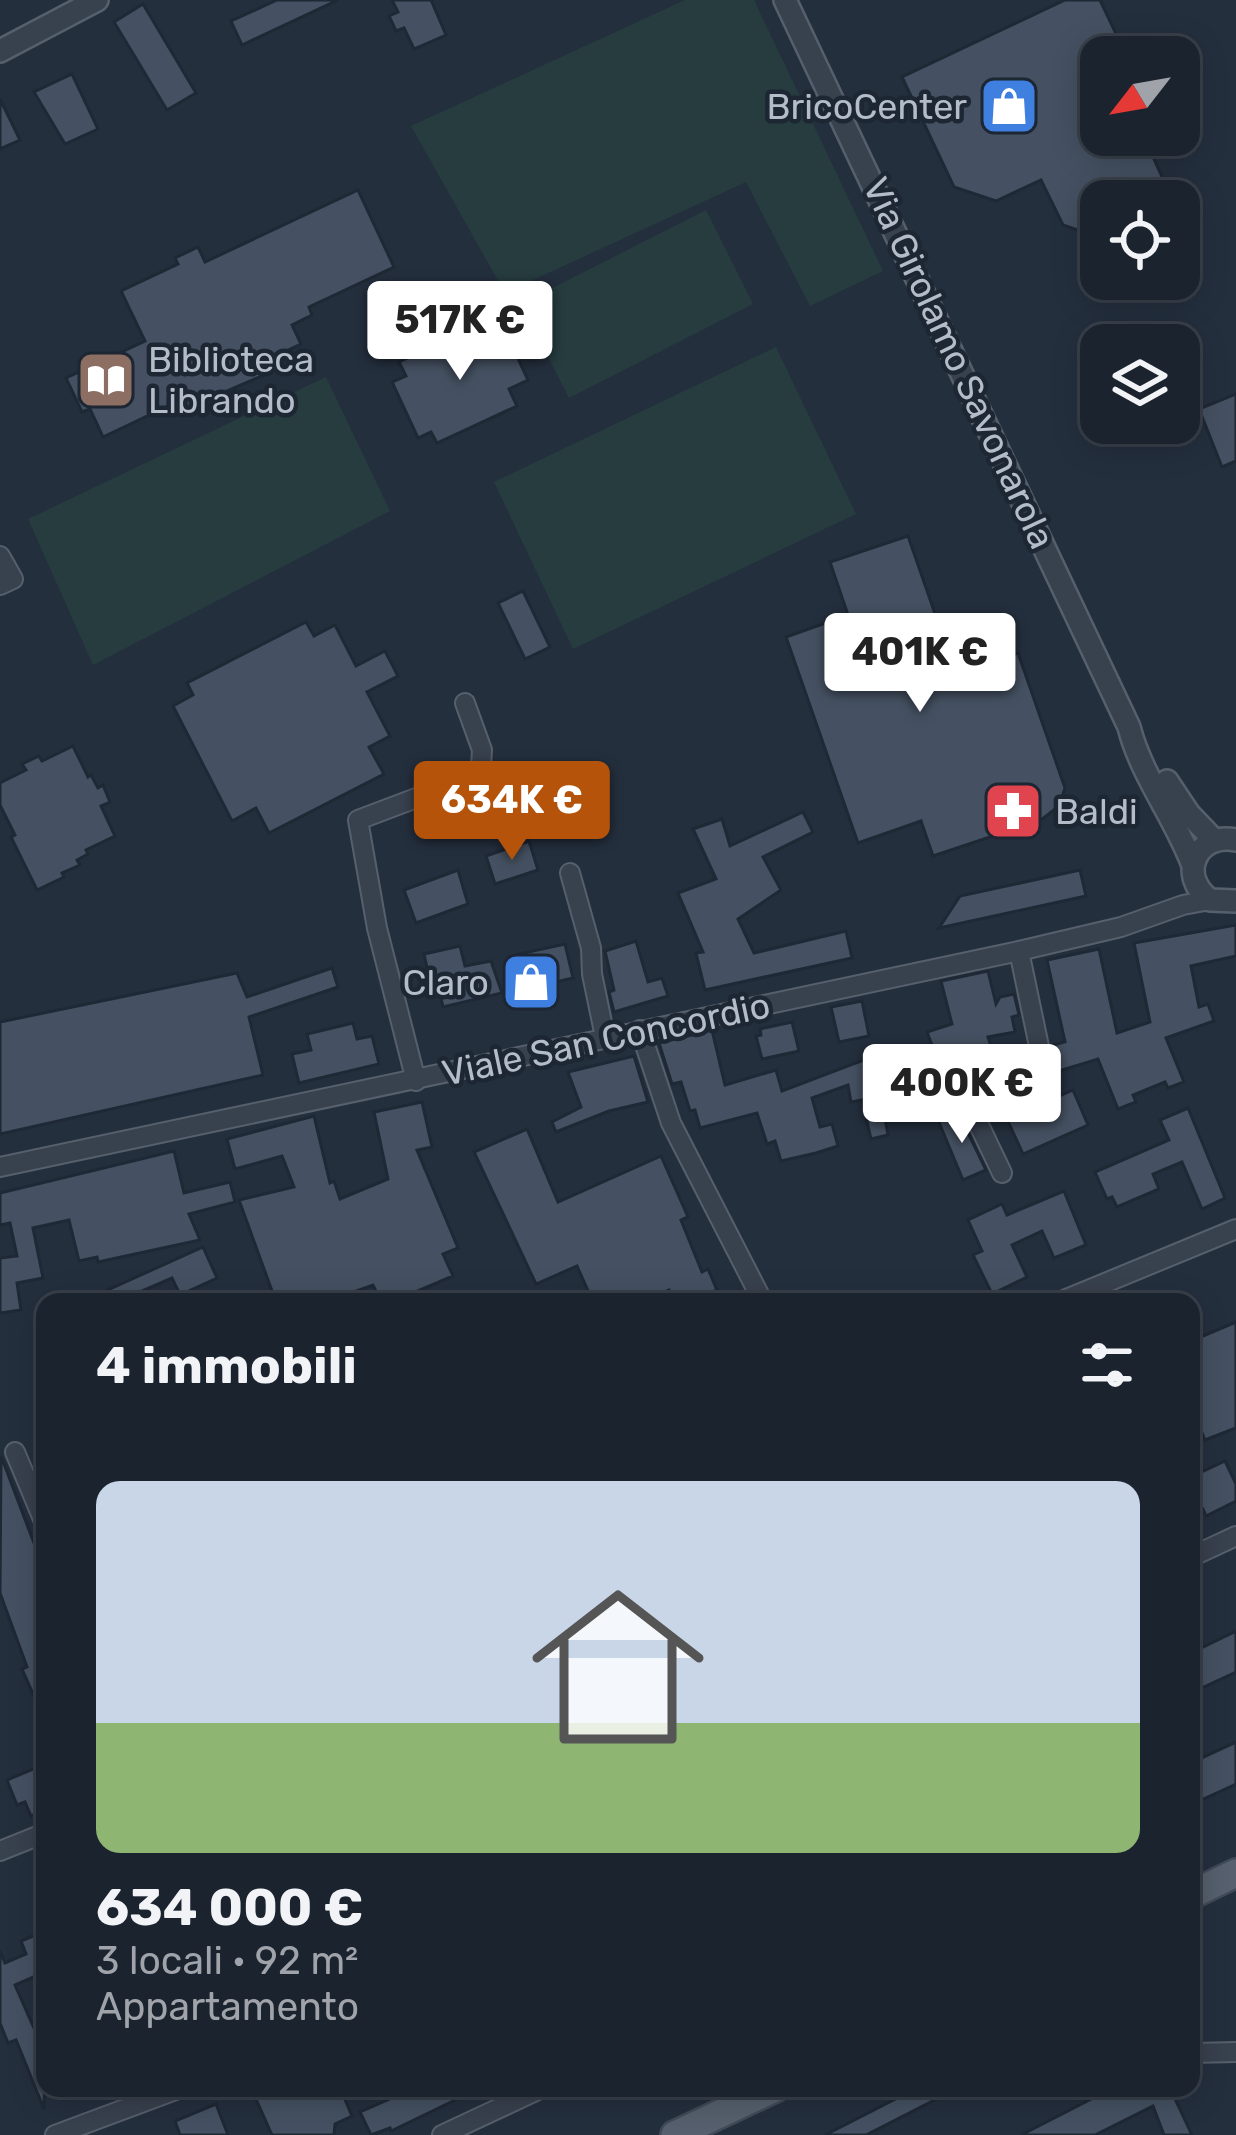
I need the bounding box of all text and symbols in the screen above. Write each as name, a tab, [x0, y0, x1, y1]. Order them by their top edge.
north arrow	[1080, 36, 1200, 156]
map controls	[1080, 36, 1200, 444]
shop icon: BricoCenter	[978, 75, 1040, 137]
place label: BricoCenter	[766, 85, 967, 128]
street label: Via Girolamo Savonarola	[854, 171, 1064, 555]
button: locate	[1080, 180, 1200, 300]
pin: 517K €	[362, 281, 558, 383]
text: 517K €	[394, 297, 526, 343]
button: layers	[1080, 324, 1200, 444]
place label: Biblioteca Librando	[148, 338, 314, 422]
library icon: Biblioteca Librando	[75, 349, 137, 411]
pin: 401K €	[822, 613, 1018, 715]
text: 401K €	[851, 629, 989, 675]
pin: 634K €	[414, 761, 610, 863]
text: 634K €	[441, 777, 583, 823]
pharmacy icon: Baldi	[982, 780, 1044, 842]
place label: Baldi	[1055, 790, 1138, 833]
shop icon: Claro	[500, 951, 562, 1013]
place label: Claro	[402, 961, 489, 1004]
street label: Viale San Concordio	[438, 983, 774, 1095]
pin: 400K €	[864, 1044, 1060, 1146]
text: 400K €	[890, 1060, 1034, 1106]
icon: filters	[1074, 1332, 1140, 1398]
text: 4 immobili	[96, 1335, 357, 1396]
icon: home	[510, 1559, 726, 1775]
text: 634 000 €	[96, 1877, 363, 1938]
text: 3 locali · 92 m²	[96, 1938, 358, 1984]
text: Appartamento	[96, 1984, 359, 2030]

